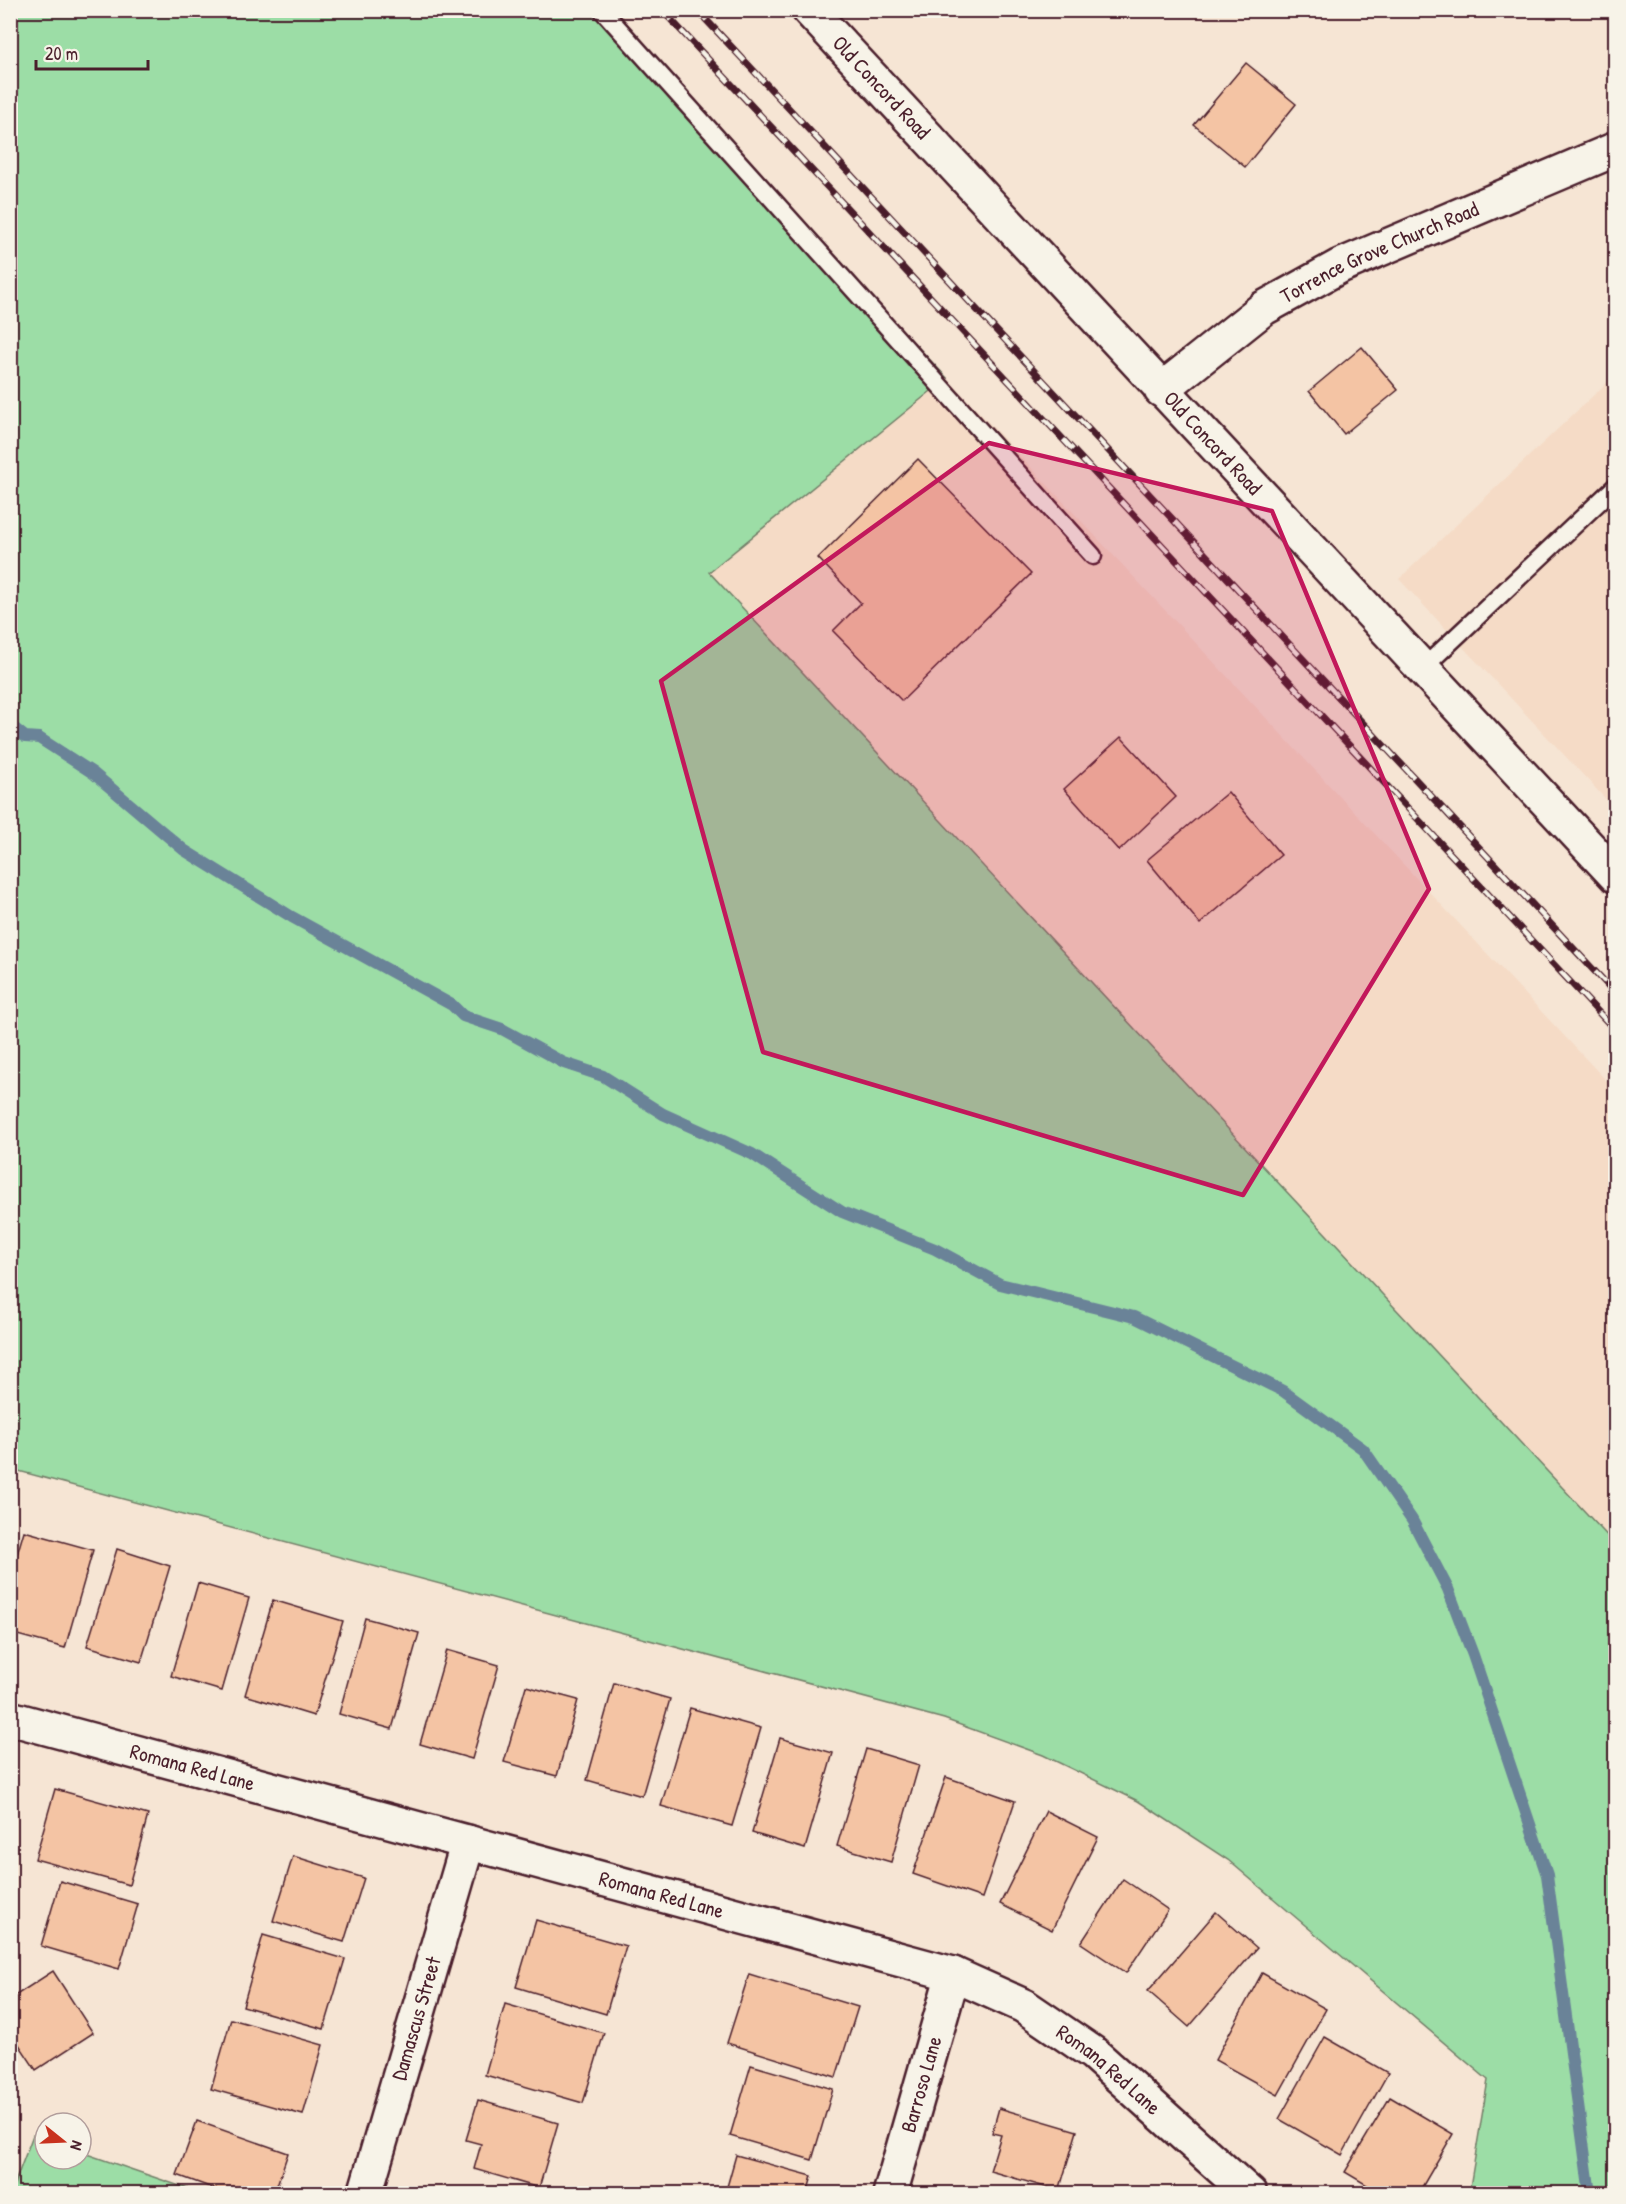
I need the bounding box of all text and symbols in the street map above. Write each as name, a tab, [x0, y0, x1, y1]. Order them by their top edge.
street label: Old Concord Road	[826, 29, 937, 145]
scale bar	[36, 33, 148, 71]
text: 20 m	[45, 41, 78, 66]
street label: Torrence Grove Church Road	[1275, 194, 1483, 310]
street label: Old Concord Road	[1157, 385, 1269, 501]
street label: Romana Red Lane	[127, 1736, 258, 1798]
street label: Romana Red Lane	[596, 1864, 727, 1925]
street label: Damascus Street	[384, 1952, 448, 2083]
street label: Romana Red Lane	[1051, 2017, 1167, 2121]
street label: Barroso Lane	[893, 2033, 948, 2136]
north arrow	[33, 2111, 93, 2171]
text: N	[65, 2138, 89, 2154]

